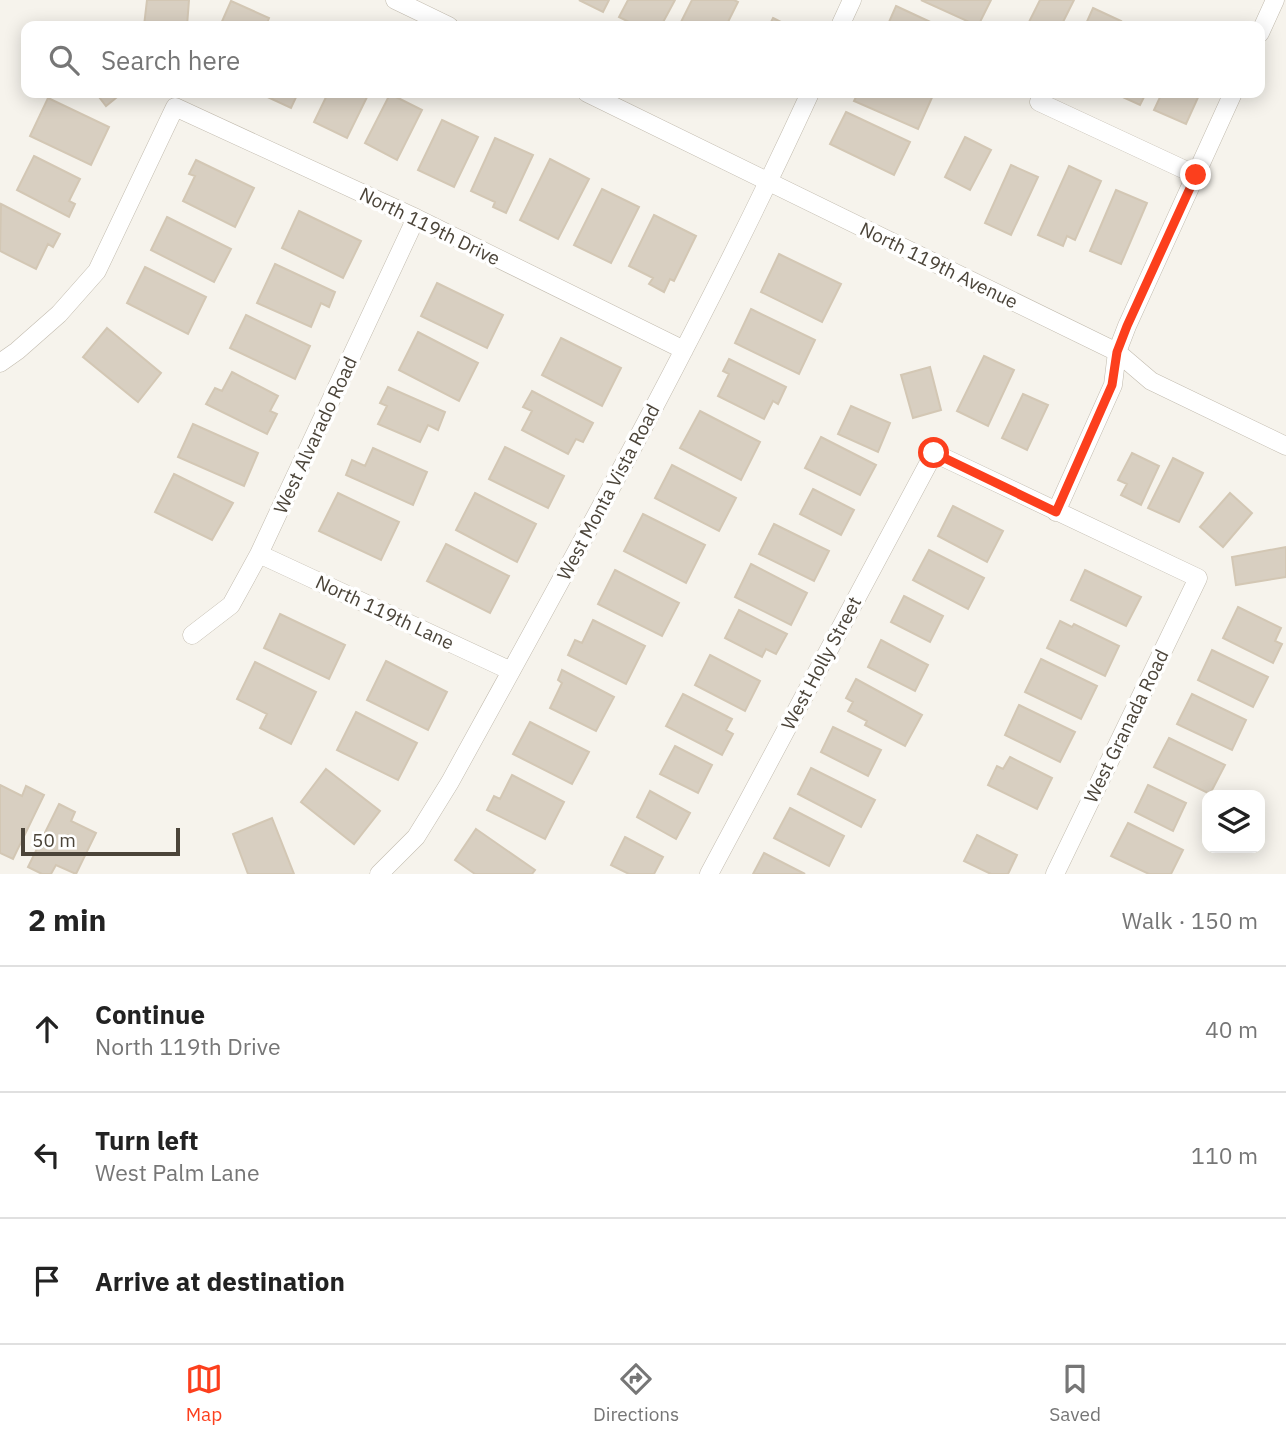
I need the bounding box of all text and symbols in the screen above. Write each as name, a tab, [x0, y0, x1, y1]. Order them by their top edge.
search box	[21, 21, 1265, 98]
icon: search	[45, 41, 83, 79]
text: Search here	[101, 43, 240, 77]
route end	[1180, 159, 1211, 190]
street label: North 119th Drive	[356, 182, 504, 270]
street label: North 119th Avenue	[856, 216, 1022, 314]
street label: West Alvarado Road	[268, 353, 362, 517]
street label: West Monta Vista Road	[551, 400, 665, 584]
route start	[918, 437, 949, 468]
street label: North 119th Lane	[312, 569, 458, 655]
street label: West Holly Street	[776, 592, 866, 734]
street label: West Granada Road	[1078, 645, 1174, 807]
map controls	[1202, 790, 1265, 853]
button: layers	[1202, 790, 1265, 853]
scale bar	[21, 825, 180, 857]
text: 50 m	[32, 828, 76, 852]
text: 2 min	[28, 900, 106, 939]
text: Walk · 150 m	[1122, 905, 1258, 935]
text: Continue	[95, 997, 205, 1031]
icon: ahead	[28, 1010, 66, 1048]
text: 40 m	[1205, 1014, 1258, 1044]
text: North 119th Drive	[95, 1031, 281, 1061]
text: Turn left	[95, 1123, 198, 1157]
icon: left	[28, 1136, 66, 1174]
text: 110 m	[1191, 1140, 1258, 1170]
text: West Palm Lane	[95, 1157, 260, 1187]
icon: arrive	[28, 1262, 66, 1300]
text: Arrive at destination	[95, 1264, 345, 1298]
tab: Map	[185, 1360, 223, 1426]
tab: Directions	[593, 1360, 679, 1426]
tab: Saved	[1049, 1360, 1101, 1426]

